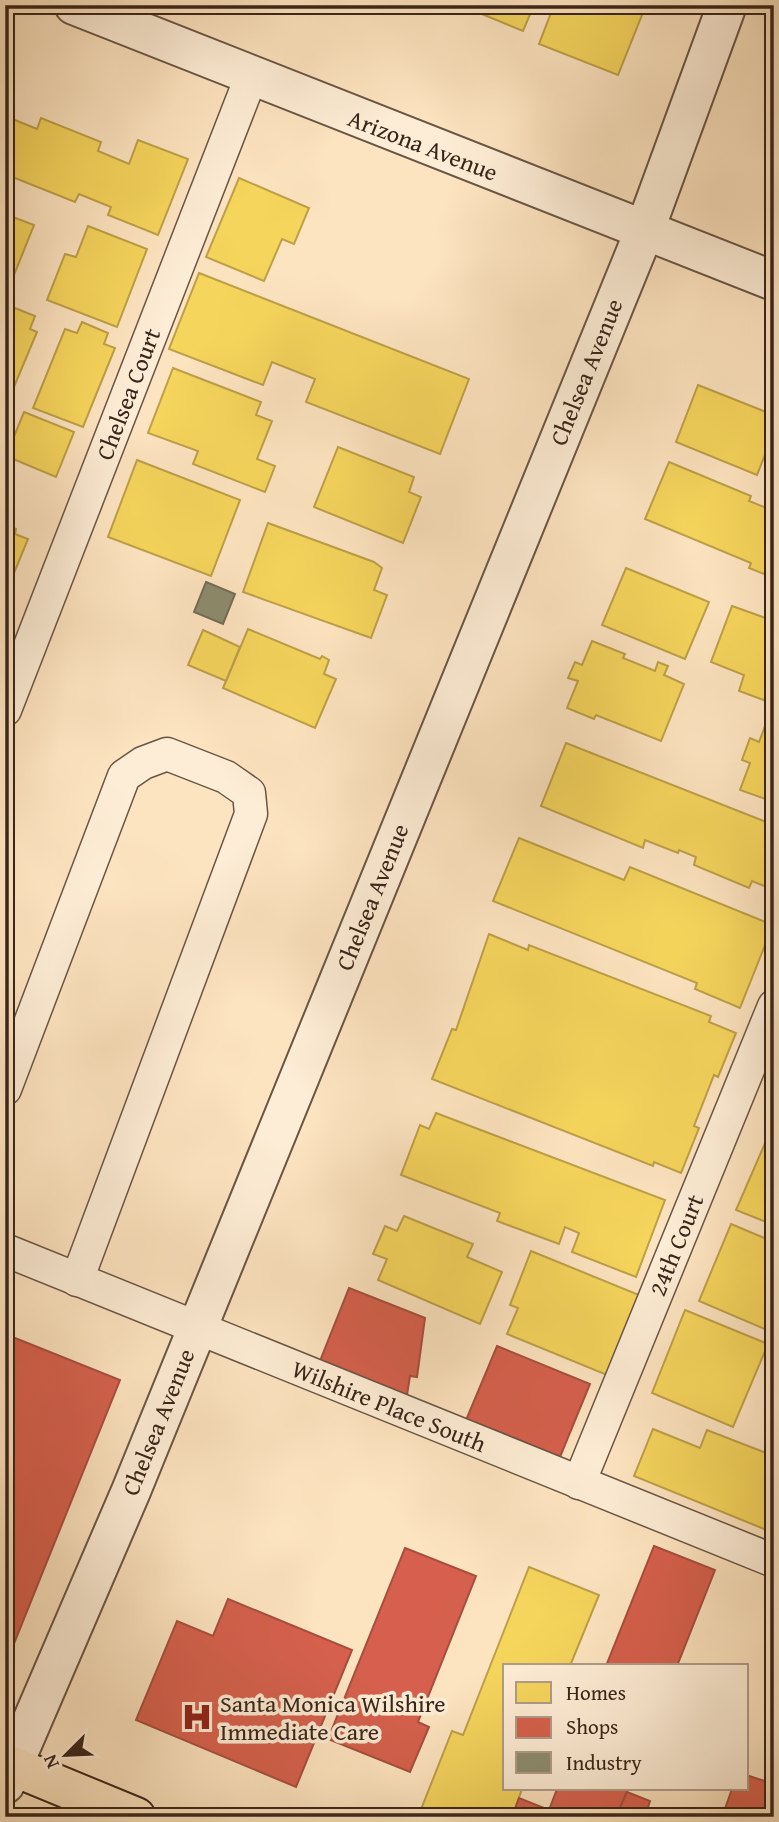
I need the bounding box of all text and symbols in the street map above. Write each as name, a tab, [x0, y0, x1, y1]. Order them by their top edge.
street label: Arizona Avenue	[343, 100, 503, 190]
street label: Chelsea Avenue	[541, 293, 631, 451]
street label: Chelsea Court	[87, 323, 169, 465]
street label: Chelsea Avenue	[327, 818, 417, 976]
street label: 24th Court	[640, 1188, 712, 1301]
street label: Chelsea Avenue	[113, 1343, 203, 1501]
street label: Wilshire Place South	[287, 1351, 492, 1461]
legend	[503, 1664, 748, 1790]
text: Homes	[566, 1677, 626, 1708]
place label: Santa Monica Wilshire Immediate Care	[220, 1686, 445, 1749]
hospital icon: Santa Monica Wilshire Immediate Care	[180, 1700, 214, 1734]
text: Shops	[566, 1711, 618, 1742]
north arrow	[32, 1720, 102, 1790]
text: Industry	[566, 1747, 642, 1778]
text: N	[35, 1750, 66, 1773]

